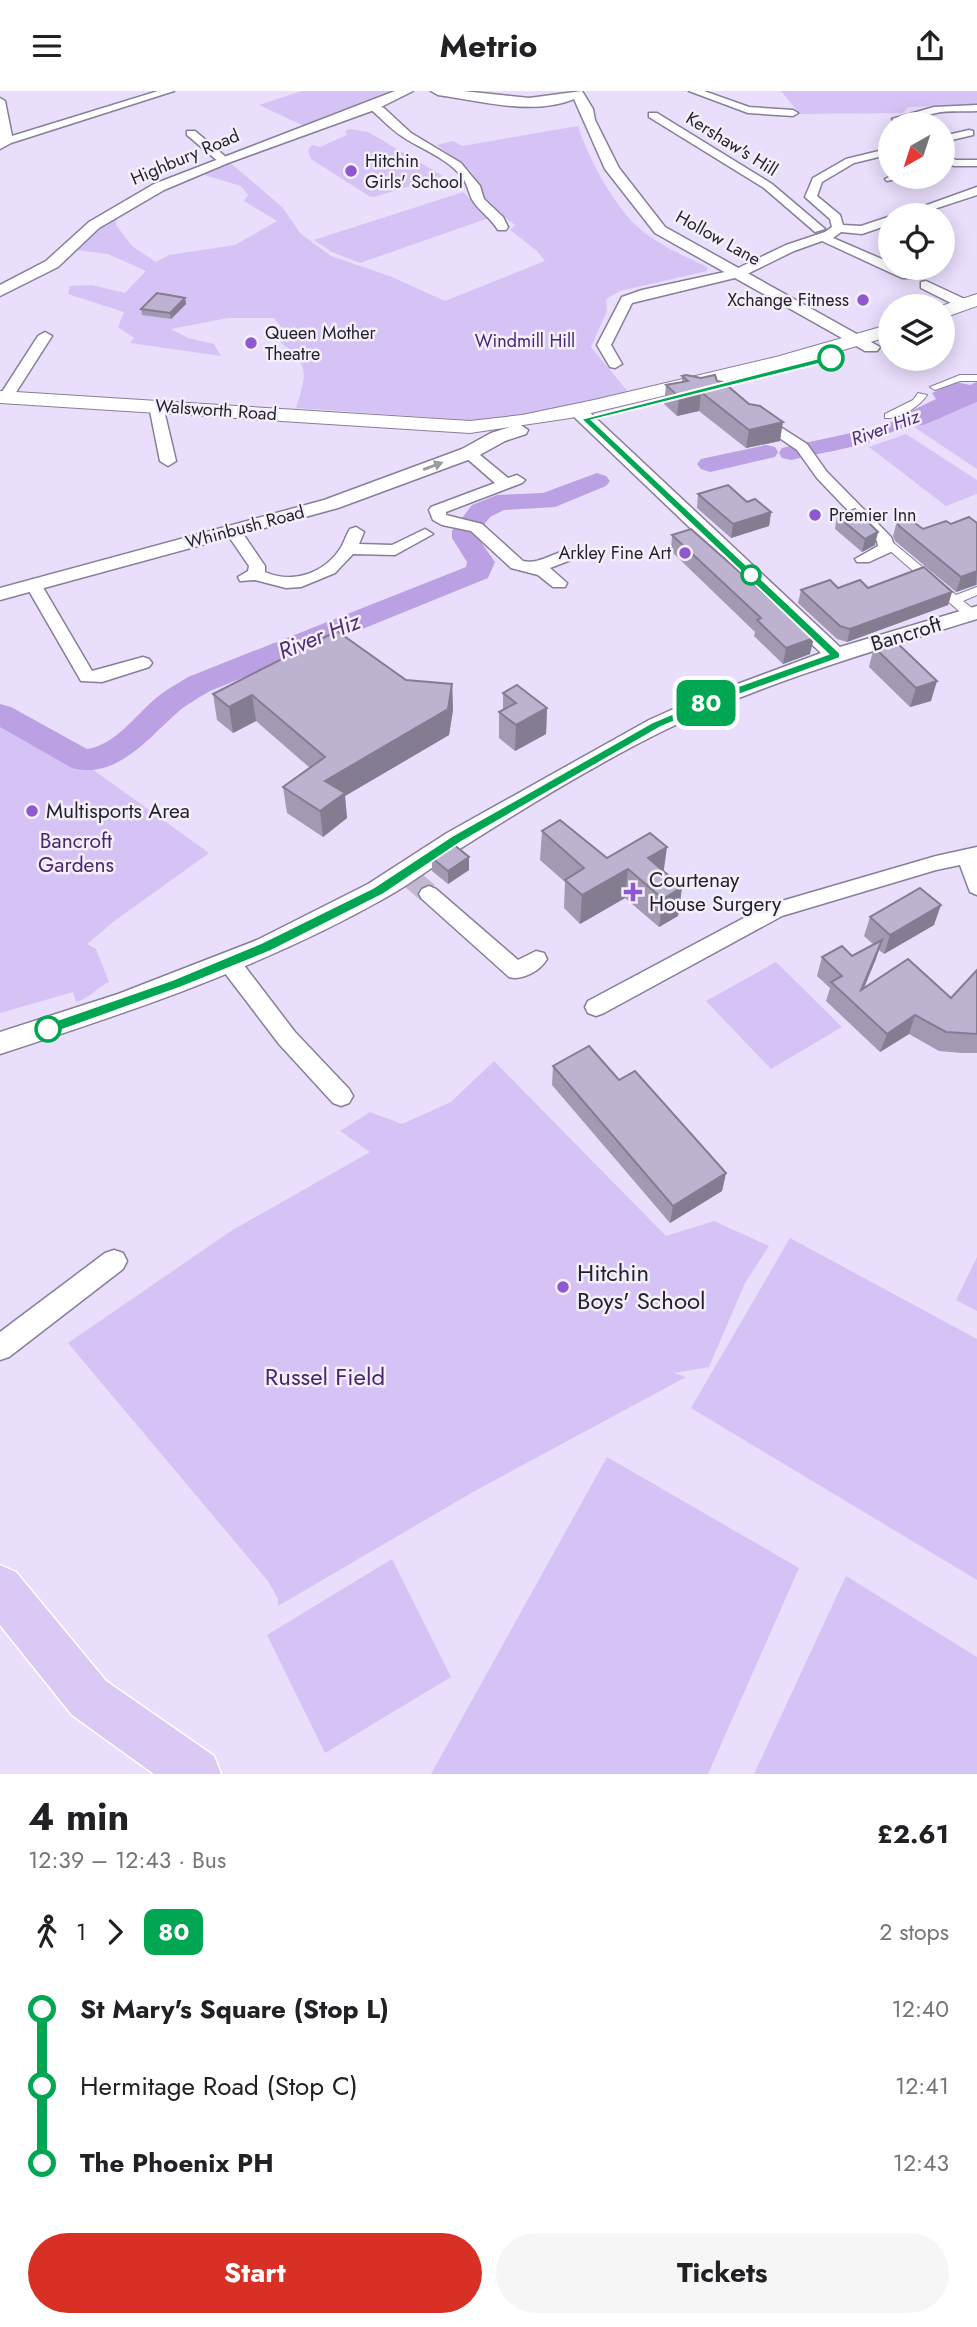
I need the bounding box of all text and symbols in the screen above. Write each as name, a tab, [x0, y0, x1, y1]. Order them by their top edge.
text: Metrio	[440, 23, 537, 69]
icon: menu	[28, 27, 66, 65]
icon: share	[911, 27, 949, 65]
street label: Kershaw's Hill	[681, 105, 783, 183]
north arrow	[878, 112, 956, 189]
map controls	[878, 112, 955, 371]
street label: Highbury Road	[127, 122, 243, 192]
place label: Hitchin Girls' School	[365, 148, 463, 195]
marker: Hitchin Girls' School	[343, 163, 359, 179]
button: locate	[878, 203, 955, 280]
street label: Hollow Lane	[671, 204, 765, 272]
place label: Xchange Fitness	[727, 287, 849, 313]
marker: Xchange Fitness	[855, 292, 871, 308]
button: layers	[878, 294, 955, 371]
place label: Queen Mother Theatre	[265, 320, 377, 367]
park label: Windmill Hill	[475, 328, 575, 354]
marker: Queen Mother Theatre	[243, 335, 259, 351]
unlabelled marker	[818, 345, 844, 371]
street label: Walsworth Road	[154, 393, 278, 427]
water label: River Hiz	[847, 402, 925, 452]
one-way arrow	[422, 461, 443, 472]
street label: Whinbush Road	[183, 499, 307, 555]
place label: Premier Inn	[829, 502, 917, 528]
marker: Premier Inn	[807, 507, 823, 523]
place label: Arkley Fine Art	[558, 540, 672, 566]
marker: Arkley Fine Art	[677, 545, 693, 561]
unlabelled marker	[741, 565, 761, 585]
water label: River Hiz	[273, 604, 367, 668]
street label: Bancroft	[867, 609, 945, 659]
line badge: 80	[674, 680, 738, 726]
text: 80	[691, 685, 721, 720]
place label: Multisports Area	[46, 796, 190, 826]
marker: Multisports Area	[24, 803, 40, 819]
park label: Bancroft Gardens	[38, 826, 114, 880]
place label: Courtenay House Surgery	[649, 865, 782, 919]
marker: Courtenay House Surgery	[623, 882, 643, 902]
unlabelled marker	[35, 1016, 61, 1042]
place label: Hitchin Boys' School	[577, 1255, 706, 1318]
marker: Hitchin Boys' School	[555, 1279, 571, 1295]
park label: Russel Field	[265, 1359, 385, 1394]
text: 4 min	[28, 1789, 129, 1844]
text: £2.61	[877, 1815, 949, 1853]
text: 12:39 – 12:43 · Bus	[28, 1843, 226, 1877]
icon: walk	[28, 1913, 66, 1951]
icon: forward	[96, 1913, 134, 1951]
text: 80	[158, 1914, 189, 1949]
text: 1	[76, 1915, 86, 1949]
text: 2 stops	[879, 1915, 949, 1949]
text: St Mary's Square (Stop L)	[80, 1990, 389, 2028]
text: 12:40	[891, 1992, 949, 2026]
text: Hermitage Road (Stop C)	[80, 2067, 358, 2105]
text: 12:41	[895, 2069, 949, 2103]
text: The Phoenix PH	[80, 2144, 274, 2182]
text: 12:43	[893, 2146, 949, 2180]
button: Start	[28, 2233, 482, 2313]
button: Tickets	[496, 2233, 949, 2313]

